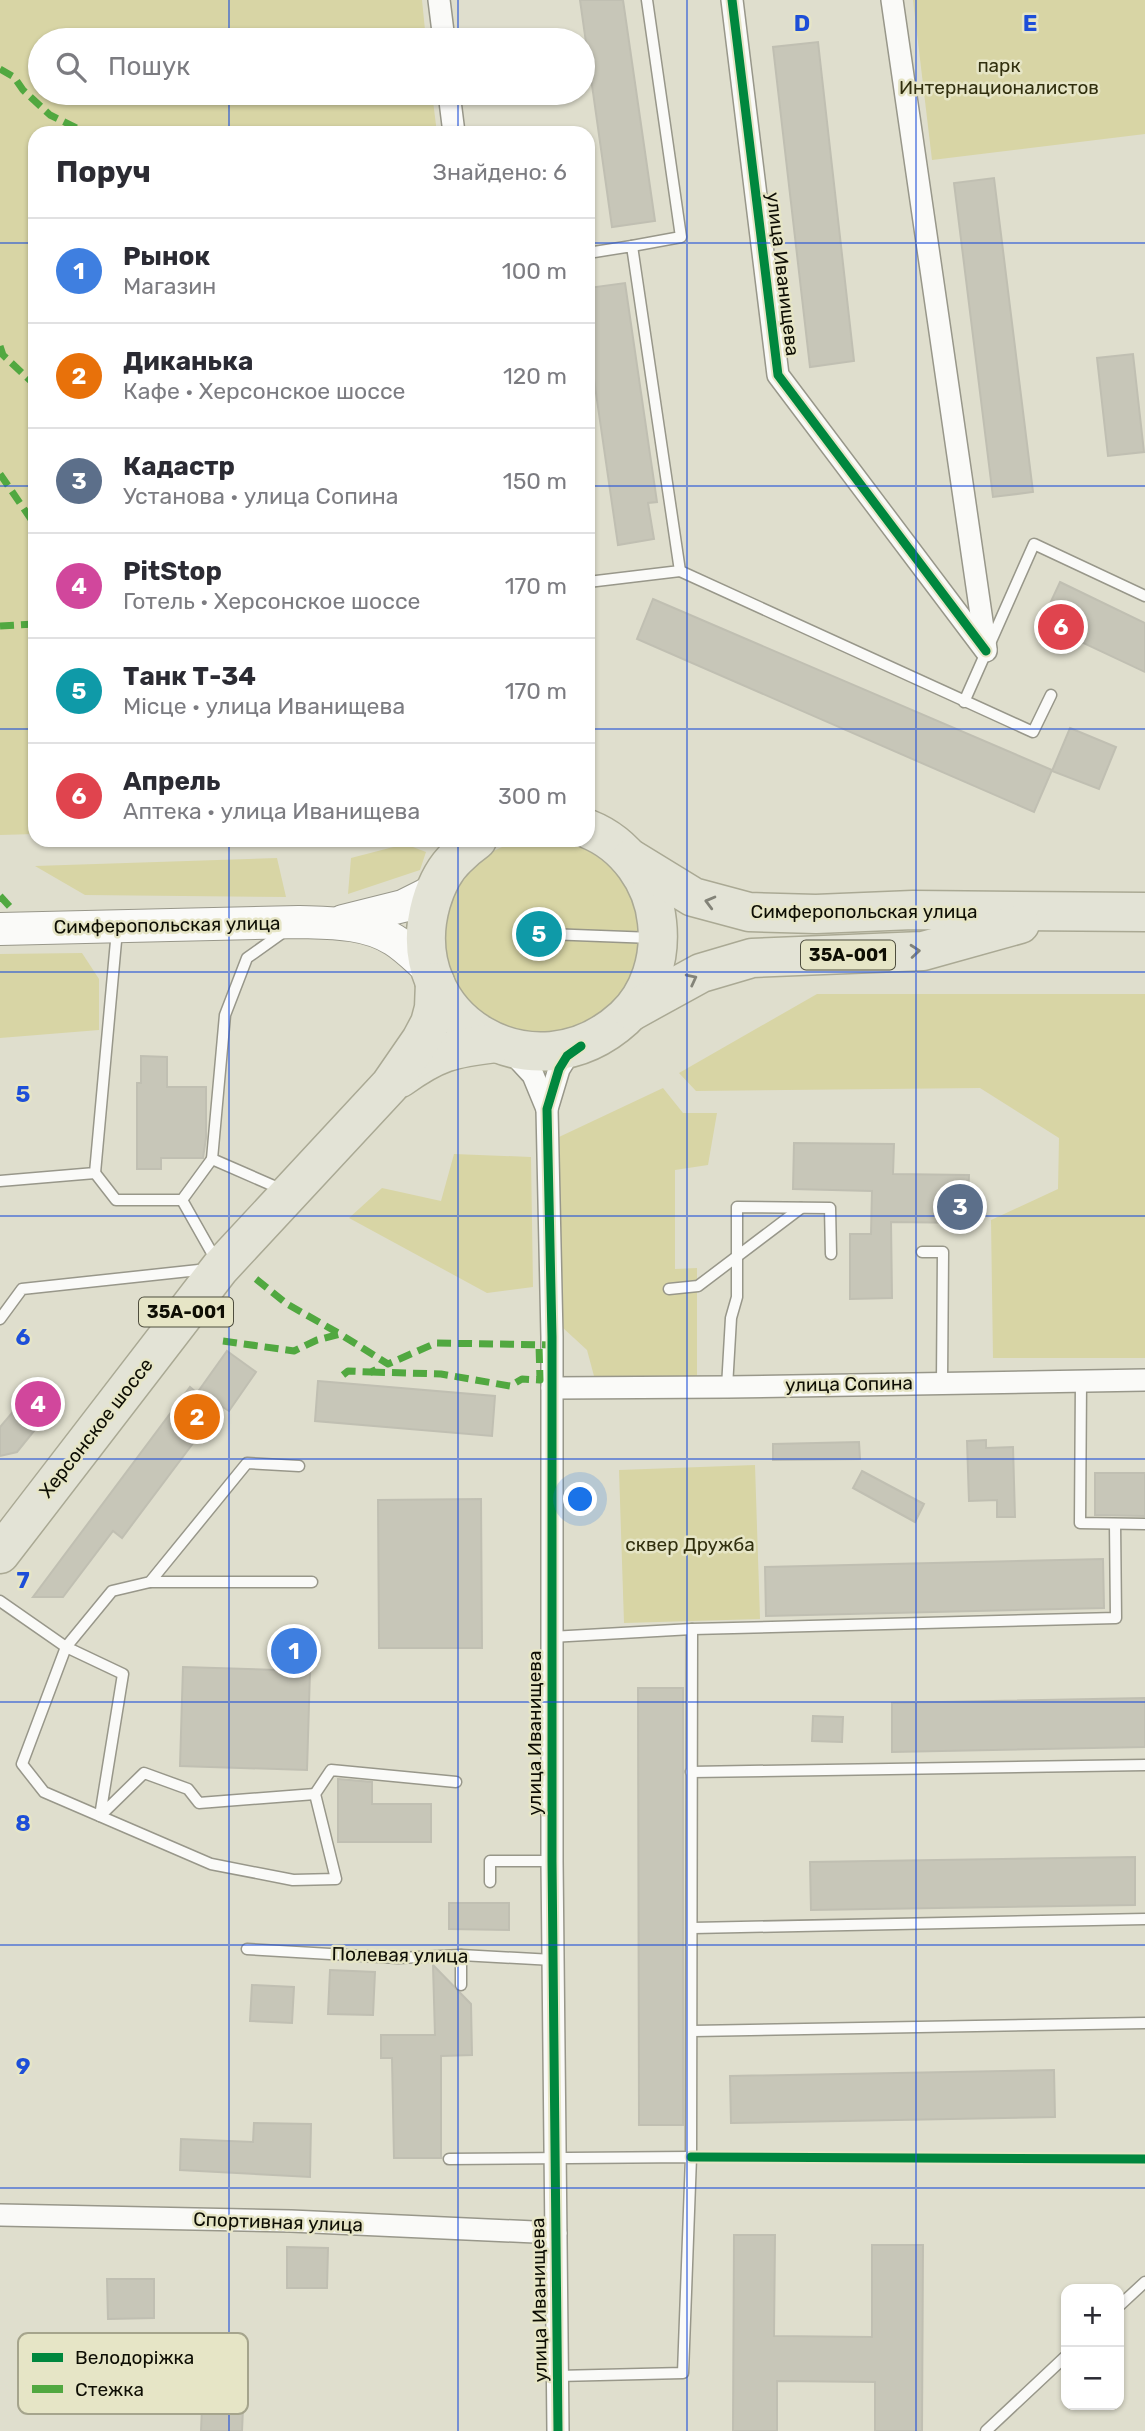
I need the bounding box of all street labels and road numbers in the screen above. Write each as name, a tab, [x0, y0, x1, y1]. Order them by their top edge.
street label: улица Иванищева	[762, 191, 804, 357]
street label: Симферопольская улица	[750, 900, 978, 923]
street label: Симферопольская улица	[53, 912, 281, 938]
road number: 35А-001	[801, 940, 895, 970]
road number: 35А-001	[139, 1297, 233, 1326]
street label: Херсонское шоссе	[34, 1354, 158, 1502]
street label: улица Сопина	[785, 1371, 913, 1397]
street label: улица Иванищева	[523, 1651, 546, 1815]
street label: Полевая улица	[331, 1942, 469, 1968]
street label: Спортивная улица	[193, 2208, 363, 2236]
street label: улица Иванищева	[526, 2217, 552, 2383]

